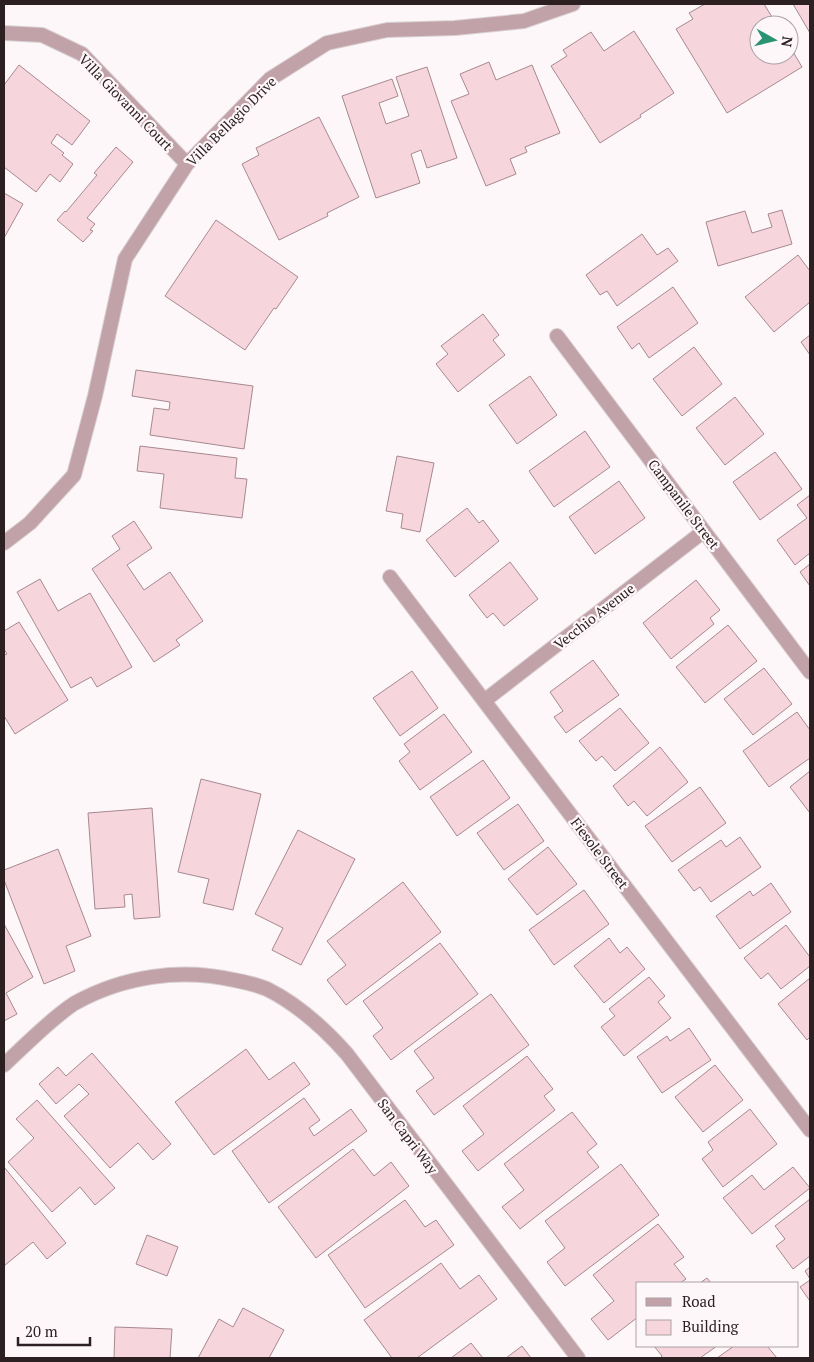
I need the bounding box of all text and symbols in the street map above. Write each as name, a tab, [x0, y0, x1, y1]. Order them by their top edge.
north arrow	[749, 15, 799, 65]
text: N	[777, 35, 798, 49]
street label: Villa Giovanni Court	[75, 50, 178, 155]
street label: Villa Bellagio Drive	[182, 72, 280, 170]
street label: Campanile Street	[644, 455, 724, 553]
street label: Vecchio Avenue	[550, 579, 638, 653]
street label: Fiesole Street	[567, 813, 634, 893]
street label: San Capri Way	[373, 1095, 443, 1178]
legend	[636, 1282, 799, 1347]
text: Road	[682, 1291, 715, 1311]
scale bar	[18, 1314, 90, 1346]
text: Building	[682, 1316, 740, 1336]
text: 20 m	[25, 1321, 58, 1341]

